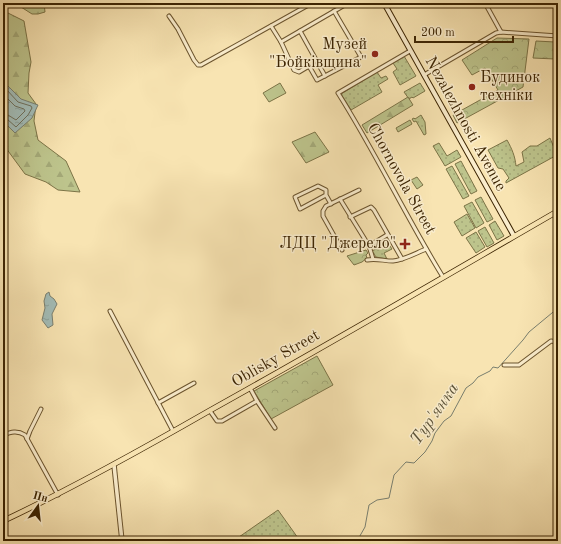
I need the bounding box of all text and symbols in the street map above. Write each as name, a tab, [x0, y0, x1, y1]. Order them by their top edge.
scale bar	[415, 18, 513, 44]
text: 200 m	[421, 27, 455, 39]
place label: Музей "Бойківщина"	[269, 37, 367, 71]
marker: Музей "Бойківщина"	[370, 49, 380, 59]
street label: Nezalezhnosti Avenue	[421, 54, 509, 194]
place label: Будинок техніки	[480, 70, 540, 104]
marker: Будинок техніки	[467, 82, 477, 92]
street label: Chornovola Street	[364, 121, 438, 238]
place label: ЛДЦ "Джерело"	[279, 236, 396, 252]
marker: ЛДЦ "Джерело"	[399, 238, 411, 250]
street label: Oblisky Street	[229, 327, 323, 391]
water label: Тур'янка	[408, 380, 462, 448]
north arrow	[18, 486, 58, 526]
text: Пн	[31, 491, 49, 505]

